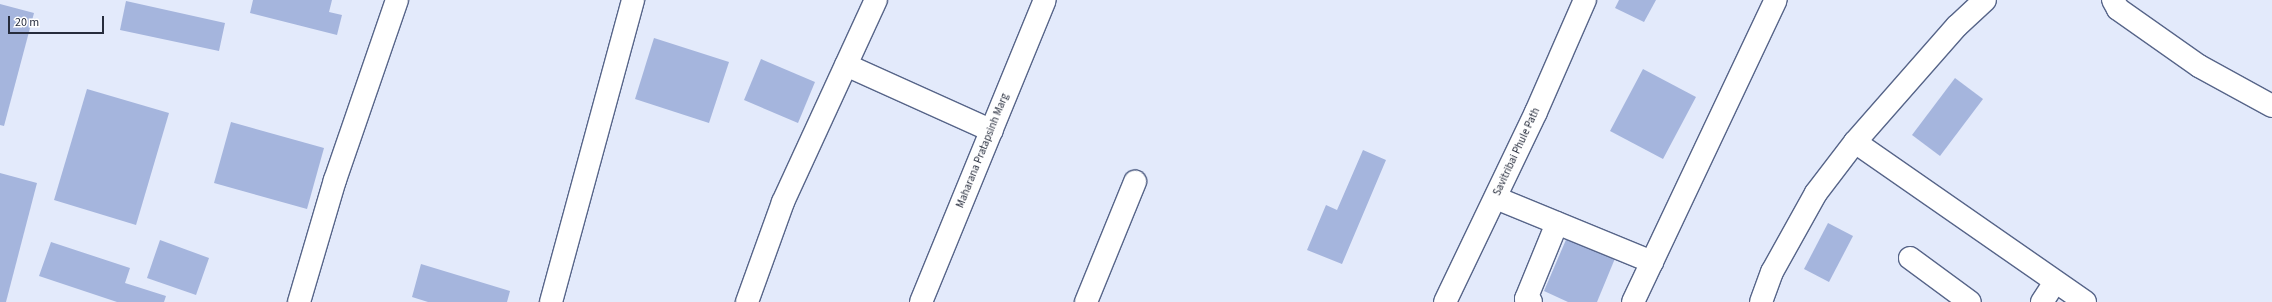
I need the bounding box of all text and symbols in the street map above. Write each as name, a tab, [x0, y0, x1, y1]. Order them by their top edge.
scale bar	[10, 8, 106, 34]
text: 20 m	[15, 14, 39, 31]
street label: Maharana Pratapsinh Marg	[954, 92, 1012, 210]
street label: Savitribai Phule Path	[1491, 106, 1543, 198]

